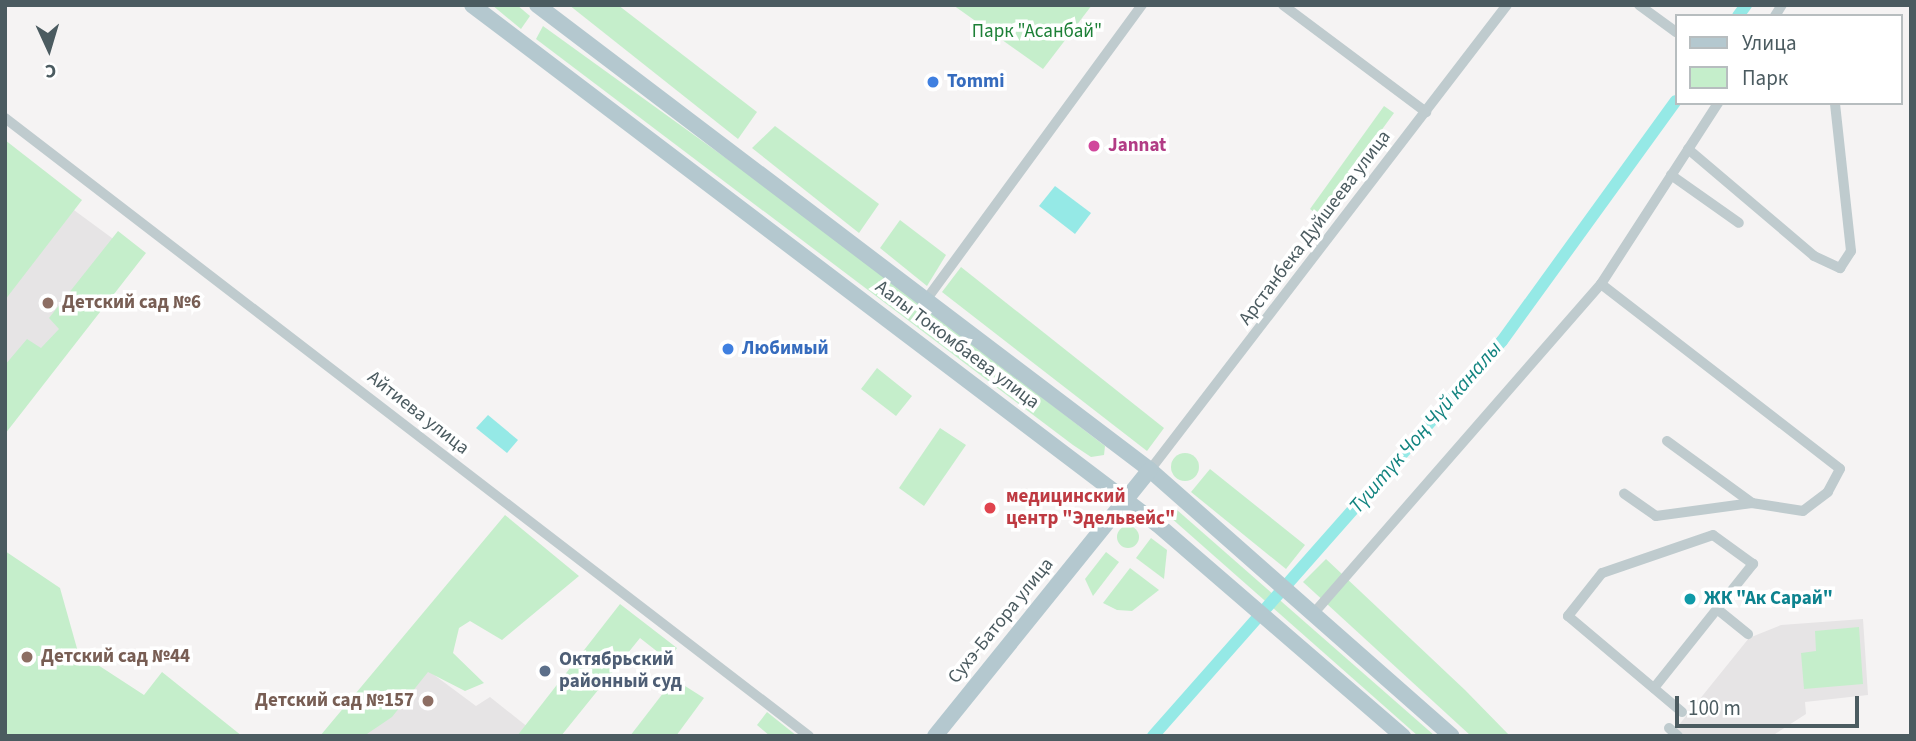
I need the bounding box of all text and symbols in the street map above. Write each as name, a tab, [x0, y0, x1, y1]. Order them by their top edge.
north arrow	[14, 14, 84, 84]
legend	[1674, 14, 1902, 105]
park label: Парк "Асанбай"	[972, 21, 1102, 43]
text: Улица	[1742, 28, 1797, 58]
text: С	[44, 57, 57, 84]
text: Парк	[1742, 63, 1788, 93]
place label: Tommi	[947, 71, 1004, 93]
marker: Tommi	[925, 74, 941, 90]
street label: Арстанбека Дуйшеева улица	[1234, 126, 1396, 330]
place label: Jannat	[1108, 135, 1166, 157]
marker: Jannat	[1086, 138, 1102, 154]
street label: Аалы Токомбаева улица	[870, 276, 1044, 414]
place label: Детский сад №6	[62, 292, 201, 314]
marker: Детский сад №6	[40, 295, 56, 311]
water label: Түштүк Чоң Чүй каналы	[1343, 336, 1507, 518]
place label: Любимый	[742, 338, 829, 360]
marker: Любимый	[720, 341, 736, 357]
street label: Айтиева улица	[363, 366, 473, 460]
place label: медицинский центр "Эдельвейс"	[1006, 486, 1175, 530]
marker: медицинский центр "Эдельвейс"	[980, 498, 1000, 518]
street label: Сухэ-Батора улица	[943, 554, 1059, 688]
place label: ЖК "Ак Сарай"	[1704, 588, 1833, 610]
marker: ЖК "Ак Сарай"	[1682, 591, 1698, 607]
place label: Детский сад №44	[41, 646, 190, 668]
marker: Детский сад №44	[19, 649, 35, 665]
place label: Октябрьский районный суд	[559, 649, 682, 693]
marker: Октябрьский районный суд	[537, 663, 553, 679]
scale bar	[1678, 682, 1862, 726]
place label: Детский сад №157	[255, 690, 414, 712]
marker: Детский сад №157	[420, 693, 436, 709]
text: 100 m	[1688, 693, 1741, 723]

